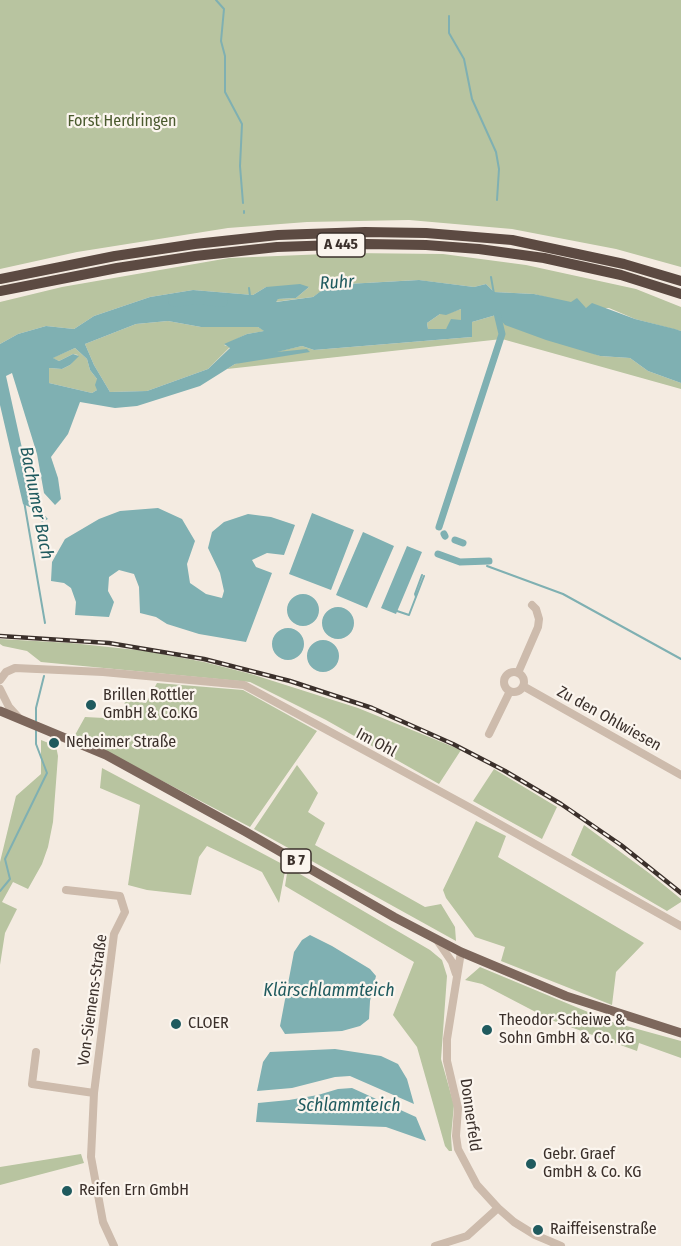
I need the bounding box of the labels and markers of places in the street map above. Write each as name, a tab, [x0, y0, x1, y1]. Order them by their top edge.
place label: Brillen Rottler GmbH & Co.KG	[103, 686, 198, 724]
marker: Brillen Rottler GmbH & Co.KG	[84, 698, 98, 712]
place label: Neheimer Straße	[66, 733, 176, 753]
marker: Neheimer Straße	[47, 736, 61, 750]
place label: Theodor Scheiwe & Sohn GmbH & Co. KG	[499, 1011, 634, 1049]
place label: CLOER	[188, 1014, 229, 1034]
marker: CLOER	[169, 1017, 183, 1031]
marker: Theodor Scheiwe & Sohn GmbH & Co. KG	[480, 1023, 494, 1037]
place label: Gebr. Graef GmbH & Co. KG	[543, 1145, 641, 1183]
marker: Gebr. Graef GmbH & Co. KG	[524, 1157, 538, 1171]
place label: Reifen Ern GmbH	[79, 1181, 189, 1201]
marker: Reifen Ern GmbH	[60, 1184, 74, 1198]
place label: Raiffeisenstraße	[550, 1220, 657, 1240]
marker: Raiffeisenstraße	[531, 1223, 545, 1237]

